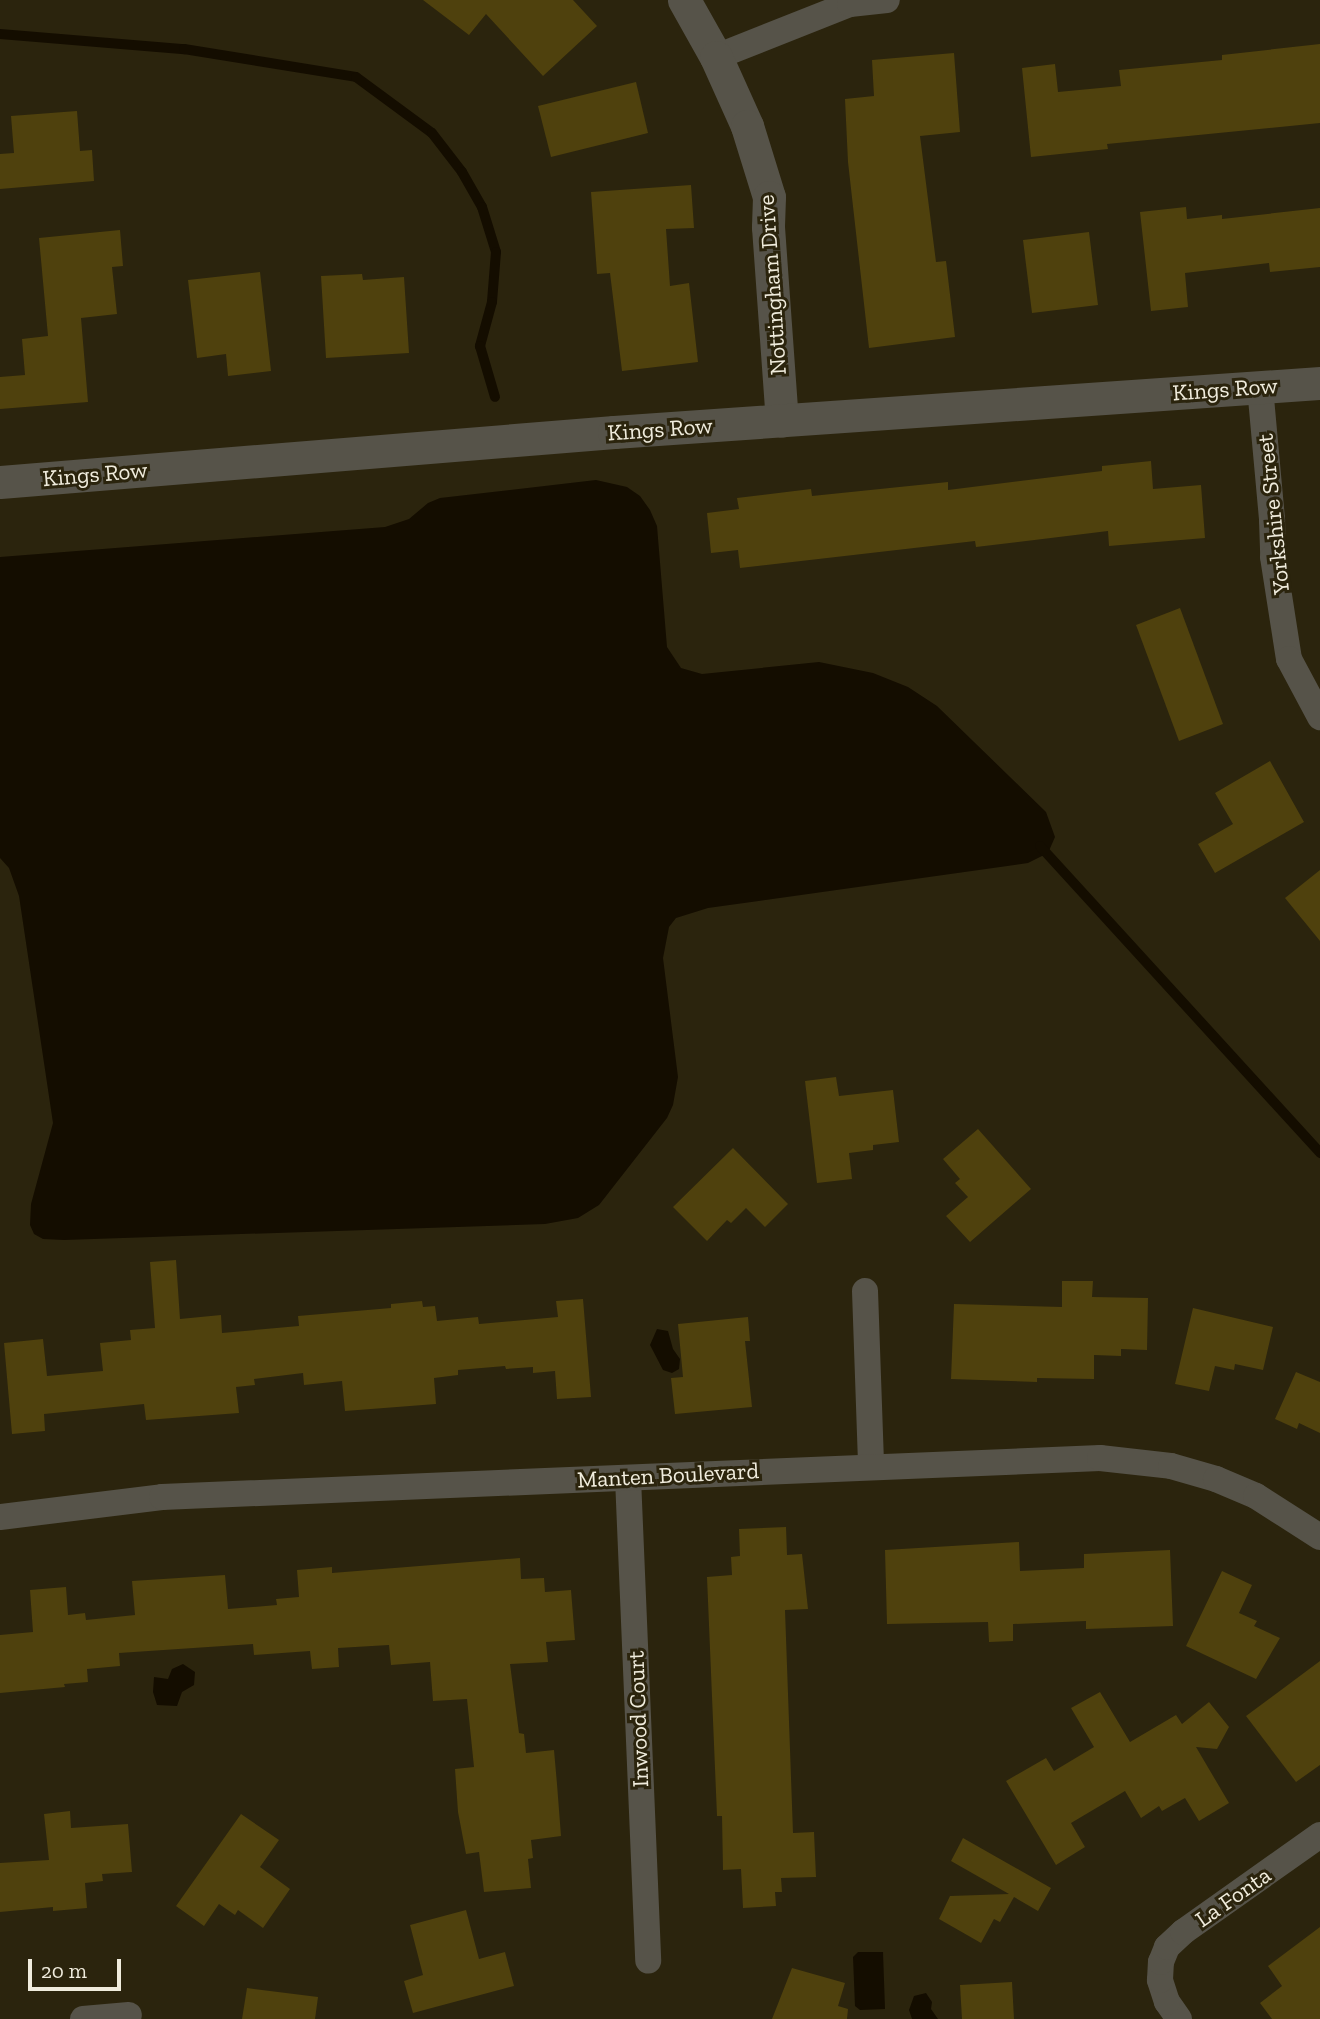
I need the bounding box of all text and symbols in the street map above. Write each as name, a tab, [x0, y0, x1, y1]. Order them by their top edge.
street label: Nottingham Drive	[752, 194, 792, 376]
street label: Kings Row	[1171, 372, 1279, 406]
street label: Kings Row	[606, 412, 714, 446]
street label: Yorkshire Street	[1251, 432, 1295, 596]
street label: Kings Row	[41, 456, 149, 492]
street label: Manten Boulevard	[576, 1456, 760, 1494]
street label: Inwood Court	[622, 1650, 654, 1788]
street label: La Fonta	[1190, 1861, 1276, 1933]
scale bar	[32, 1946, 124, 1990]
text: 20 m	[41, 1958, 87, 1983]

